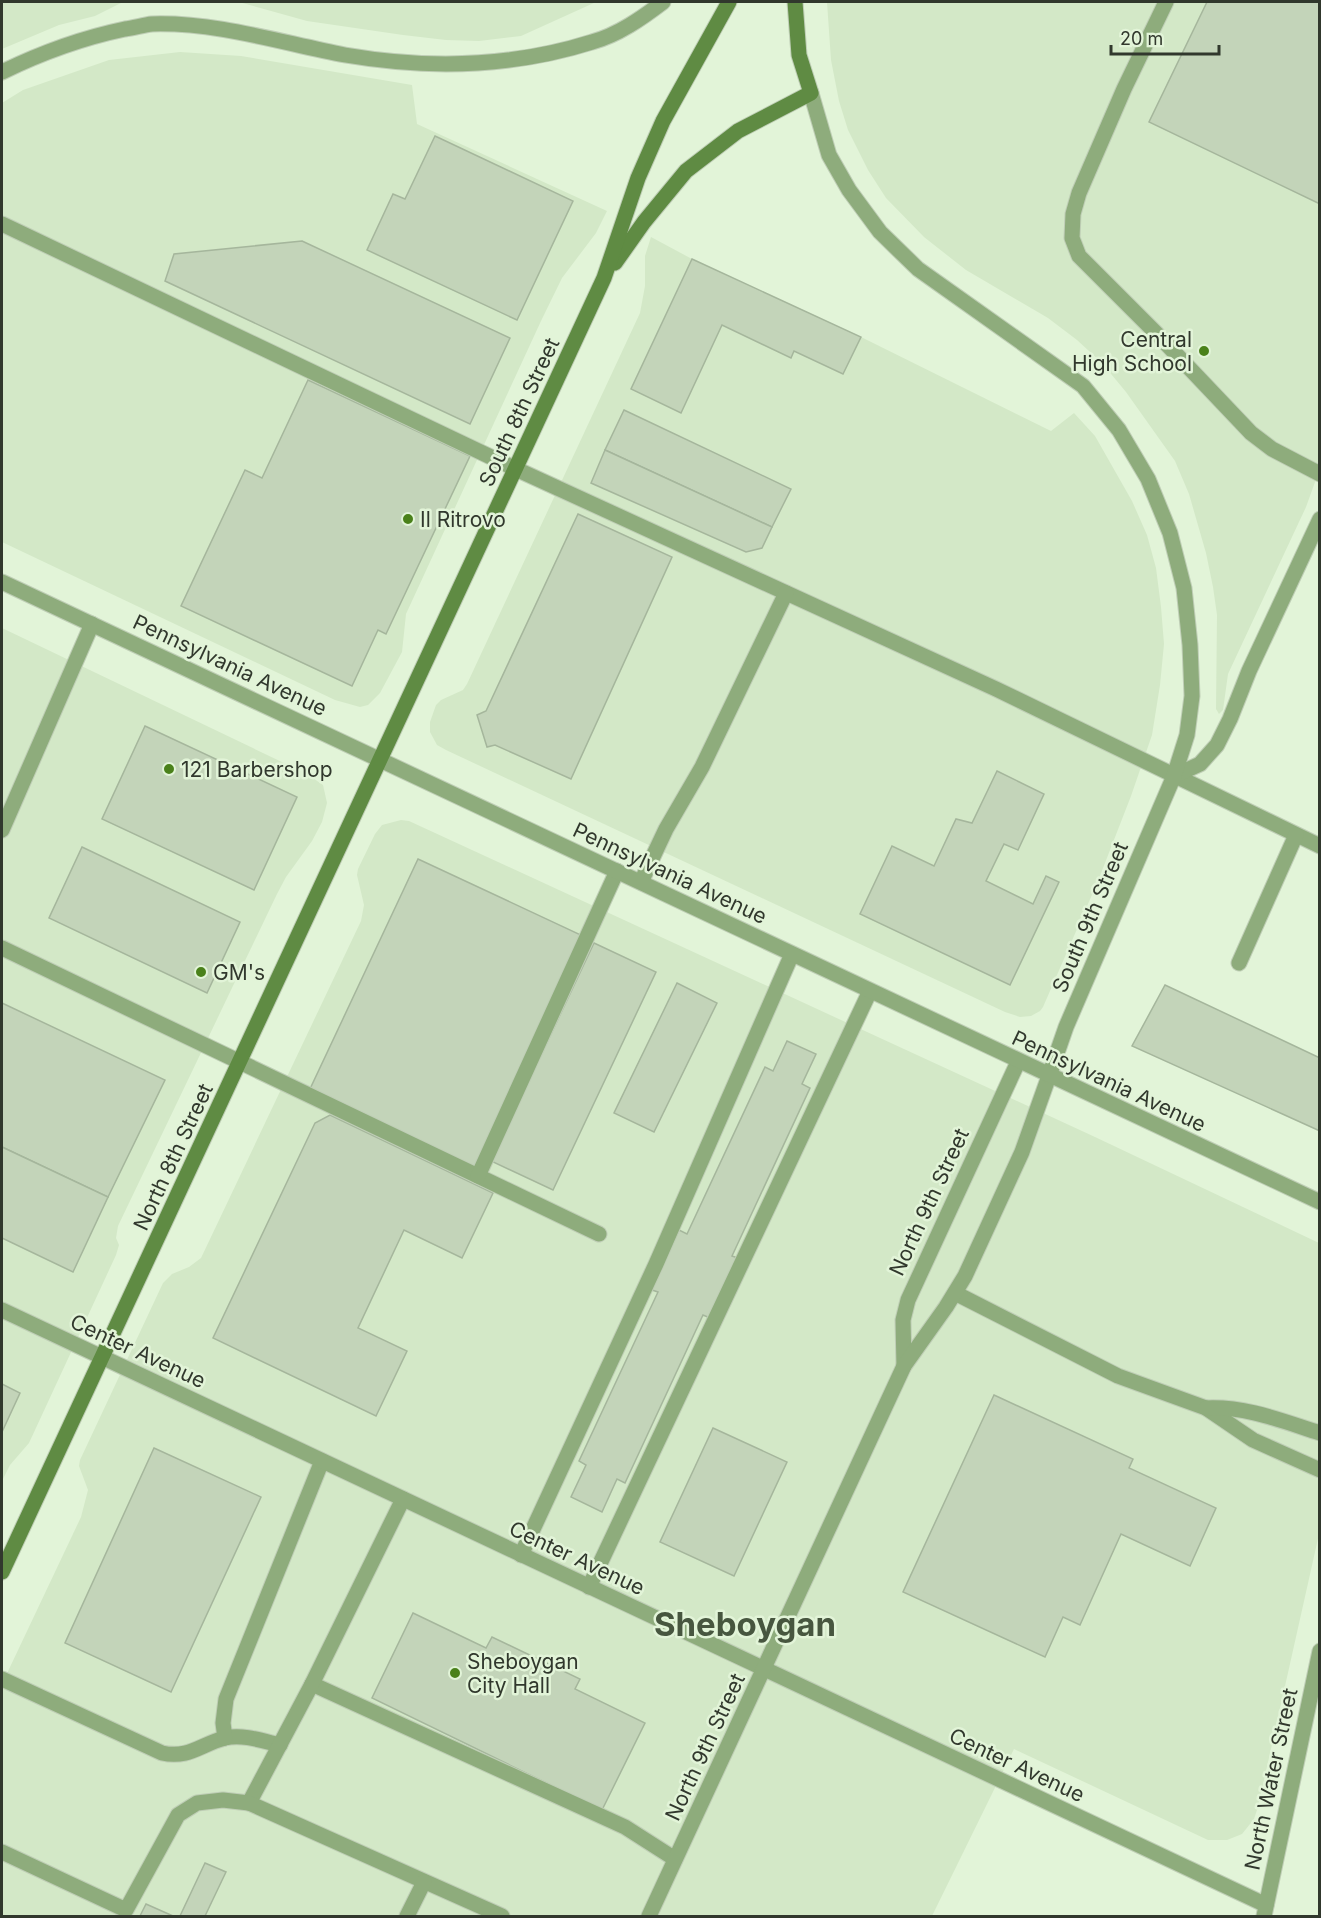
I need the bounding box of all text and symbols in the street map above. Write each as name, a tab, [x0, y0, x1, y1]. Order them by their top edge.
scale bar	[1111, 18, 1219, 56]
text: 20 m	[1120, 28, 1163, 49]
place label: Central High School	[1072, 327, 1192, 376]
street label: South 8th Street	[474, 334, 564, 490]
marker: Central High School	[1197, 344, 1211, 358]
place label: Il Ritrovo	[420, 507, 506, 532]
marker: Il Ritrovo	[401, 512, 415, 526]
street label: Pennsylvania Avenue	[129, 609, 331, 721]
place label: 121 Barbershop	[181, 757, 333, 782]
marker: 121 Barbershop	[162, 762, 176, 776]
street label: Pennsylvania Avenue	[569, 817, 771, 929]
street label: South 9th Street	[1047, 838, 1133, 996]
place label: GM's	[213, 960, 265, 985]
marker: GM's	[194, 965, 208, 979]
street label: Pennsylvania Avenue	[1008, 1025, 1210, 1137]
street label: North 8th Street	[128, 1079, 218, 1234]
street label: North 9th Street	[884, 1124, 974, 1280]
street label: Center Avenue	[66, 1309, 210, 1393]
street label: Center Avenue	[505, 1516, 649, 1600]
district label: Sheboygan	[654, 1604, 836, 1644]
place label: Sheboygan City Hall	[467, 1649, 579, 1698]
marker: Sheboygan City Hall	[448, 1666, 462, 1680]
street label: North 9th Street	[660, 1669, 750, 1825]
street label: North Water Street	[1240, 1686, 1303, 1872]
street label: Center Avenue	[945, 1723, 1089, 1807]

